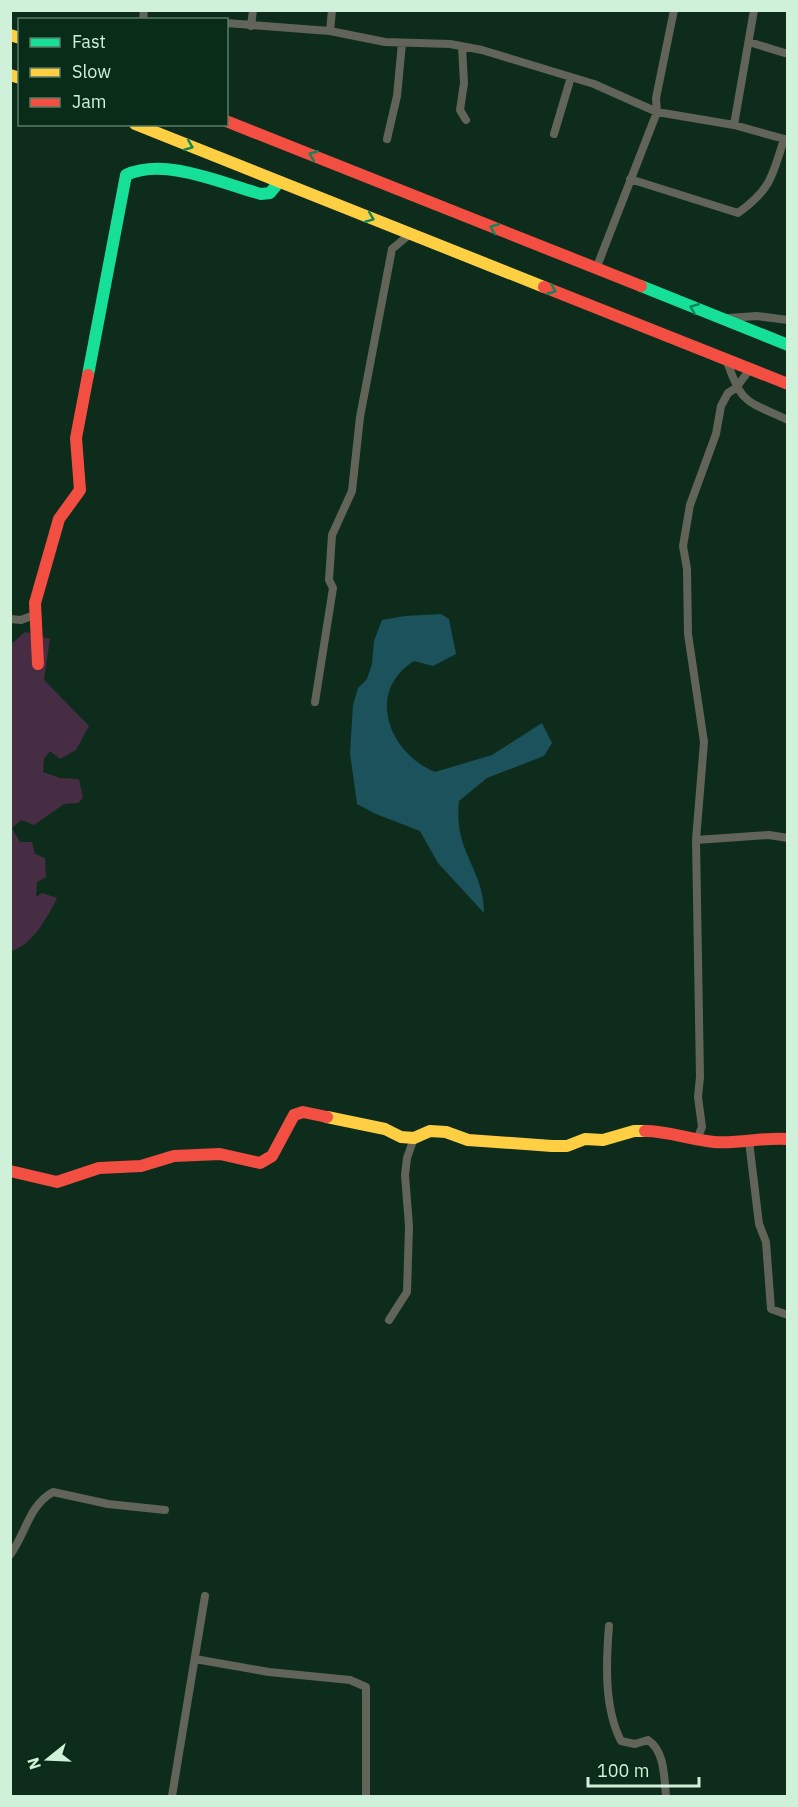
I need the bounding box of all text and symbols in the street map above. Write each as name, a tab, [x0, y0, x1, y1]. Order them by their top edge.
legend	[18, 18, 228, 126]
text: Fast	[72, 30, 106, 53]
text: Slow	[72, 60, 111, 83]
text: Jam	[72, 90, 107, 113]
one-way arrow	[183, 139, 194, 151]
one-way arrow	[308, 150, 319, 162]
one-way arrow	[364, 211, 375, 223]
one-way arrow	[489, 222, 499, 235]
one-way arrow	[546, 283, 557, 295]
one-way arrow	[689, 303, 700, 315]
north arrow	[18, 1729, 78, 1789]
scale bar	[588, 1750, 699, 1788]
text: N	[22, 1755, 45, 1772]
text: 100 m	[597, 1759, 649, 1782]

